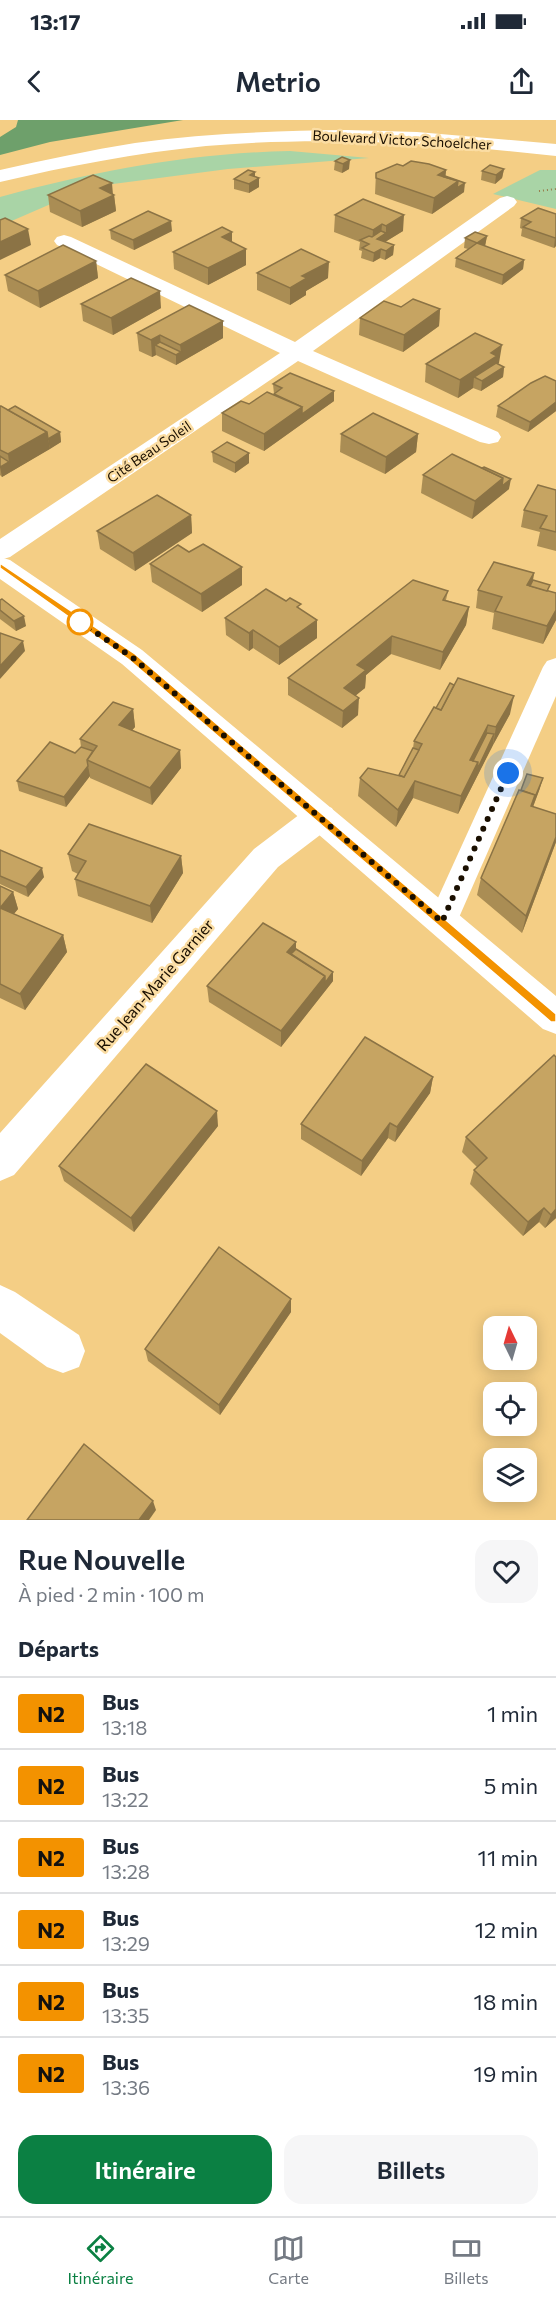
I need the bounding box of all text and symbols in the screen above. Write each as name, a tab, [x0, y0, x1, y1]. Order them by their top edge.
text: 13:17	[30, 8, 81, 35]
icon: back	[18, 65, 51, 98]
text: Metrio	[235, 65, 321, 98]
icon: share	[505, 65, 538, 98]
street label: Boulevard Victor Schoelcher	[312, 126, 492, 153]
street label: Cité Beau Soleil	[103, 417, 194, 486]
unlabelled marker	[67, 609, 93, 635]
your location	[493, 758, 523, 788]
street label: Rue Jean-Marie Garnier	[92, 914, 217, 1055]
north arrow	[483, 1316, 537, 1370]
map controls	[483, 1316, 537, 1502]
button: locate	[483, 1382, 537, 1436]
button: layers	[483, 1448, 537, 1502]
button: heart	[475, 1540, 538, 1603]
text: Rue Nouvelle	[18, 1542, 185, 1576]
text: À pied · 2 min · 100 m	[18, 1582, 204, 1606]
text: Départs	[18, 1635, 99, 1662]
text: Bus	[102, 1688, 139, 1715]
text: 1 min	[487, 1700, 538, 1727]
text: N2	[37, 1701, 65, 1726]
text: 13:18	[102, 1715, 147, 1739]
text: Bus	[102, 1760, 139, 1787]
text: 5 min	[484, 1772, 538, 1799]
text: N2	[37, 1773, 65, 1798]
text: 13:22	[102, 1787, 149, 1811]
text: Bus	[102, 1832, 139, 1859]
text: 11 min	[478, 1844, 538, 1871]
text: N2	[37, 1845, 65, 1870]
text: 13:28	[102, 1859, 150, 1883]
text: Bus	[102, 1904, 139, 1931]
text: 12 min	[475, 1916, 538, 1943]
text: N2	[37, 1917, 65, 1942]
text: 13:29	[102, 1931, 150, 1955]
text: Bus	[102, 1976, 139, 2003]
text: 18 min	[474, 1988, 538, 2015]
text: N2	[37, 1989, 65, 2014]
text: 13:35	[102, 2003, 150, 2027]
text: Bus	[102, 2048, 139, 2075]
text: 19 min	[474, 2060, 538, 2087]
text: N2	[37, 2061, 65, 2086]
text: 13:36	[102, 2075, 150, 2099]
button: Itinéraire	[18, 2135, 272, 2204]
button: Billets	[284, 2135, 538, 2204]
tab: Itinéraire	[67, 2232, 133, 2287]
tab: Carte	[268, 2232, 309, 2287]
tab: Billets	[444, 2232, 489, 2287]

